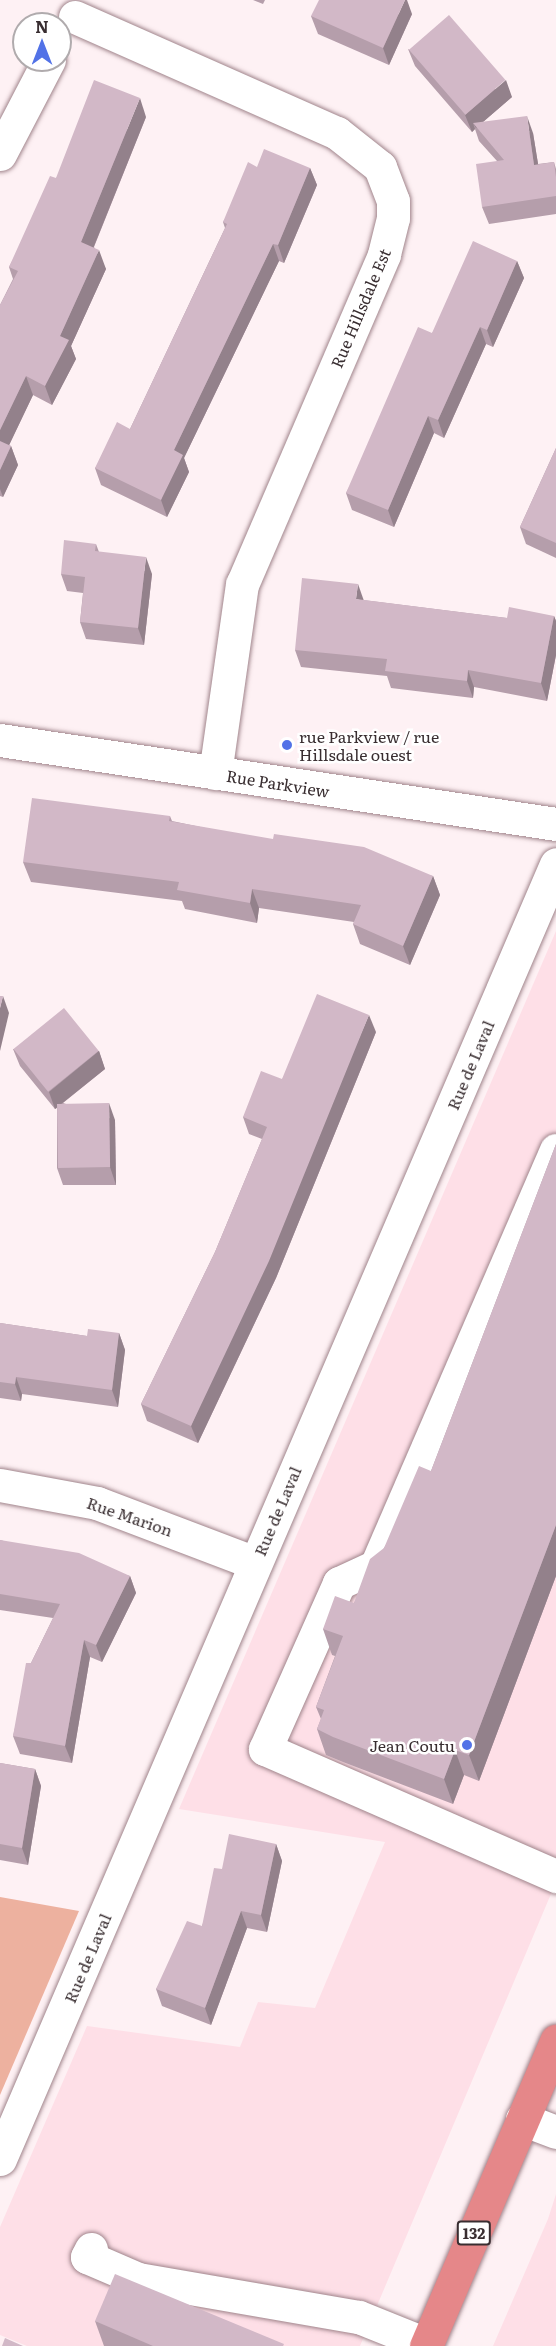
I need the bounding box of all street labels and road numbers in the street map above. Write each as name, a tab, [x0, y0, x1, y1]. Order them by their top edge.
street label: Rue Hillsdale Est	[326, 245, 394, 371]
street label: Rue Parkview	[225, 765, 331, 801]
street label: Rue de Laval	[443, 1017, 497, 1113]
street label: Rue de Laval	[250, 1463, 304, 1559]
street label: Rue Marion	[85, 1492, 175, 1540]
street label: Rue de Laval	[60, 1910, 114, 2006]
road number: 132	[456, 2221, 492, 2245]

